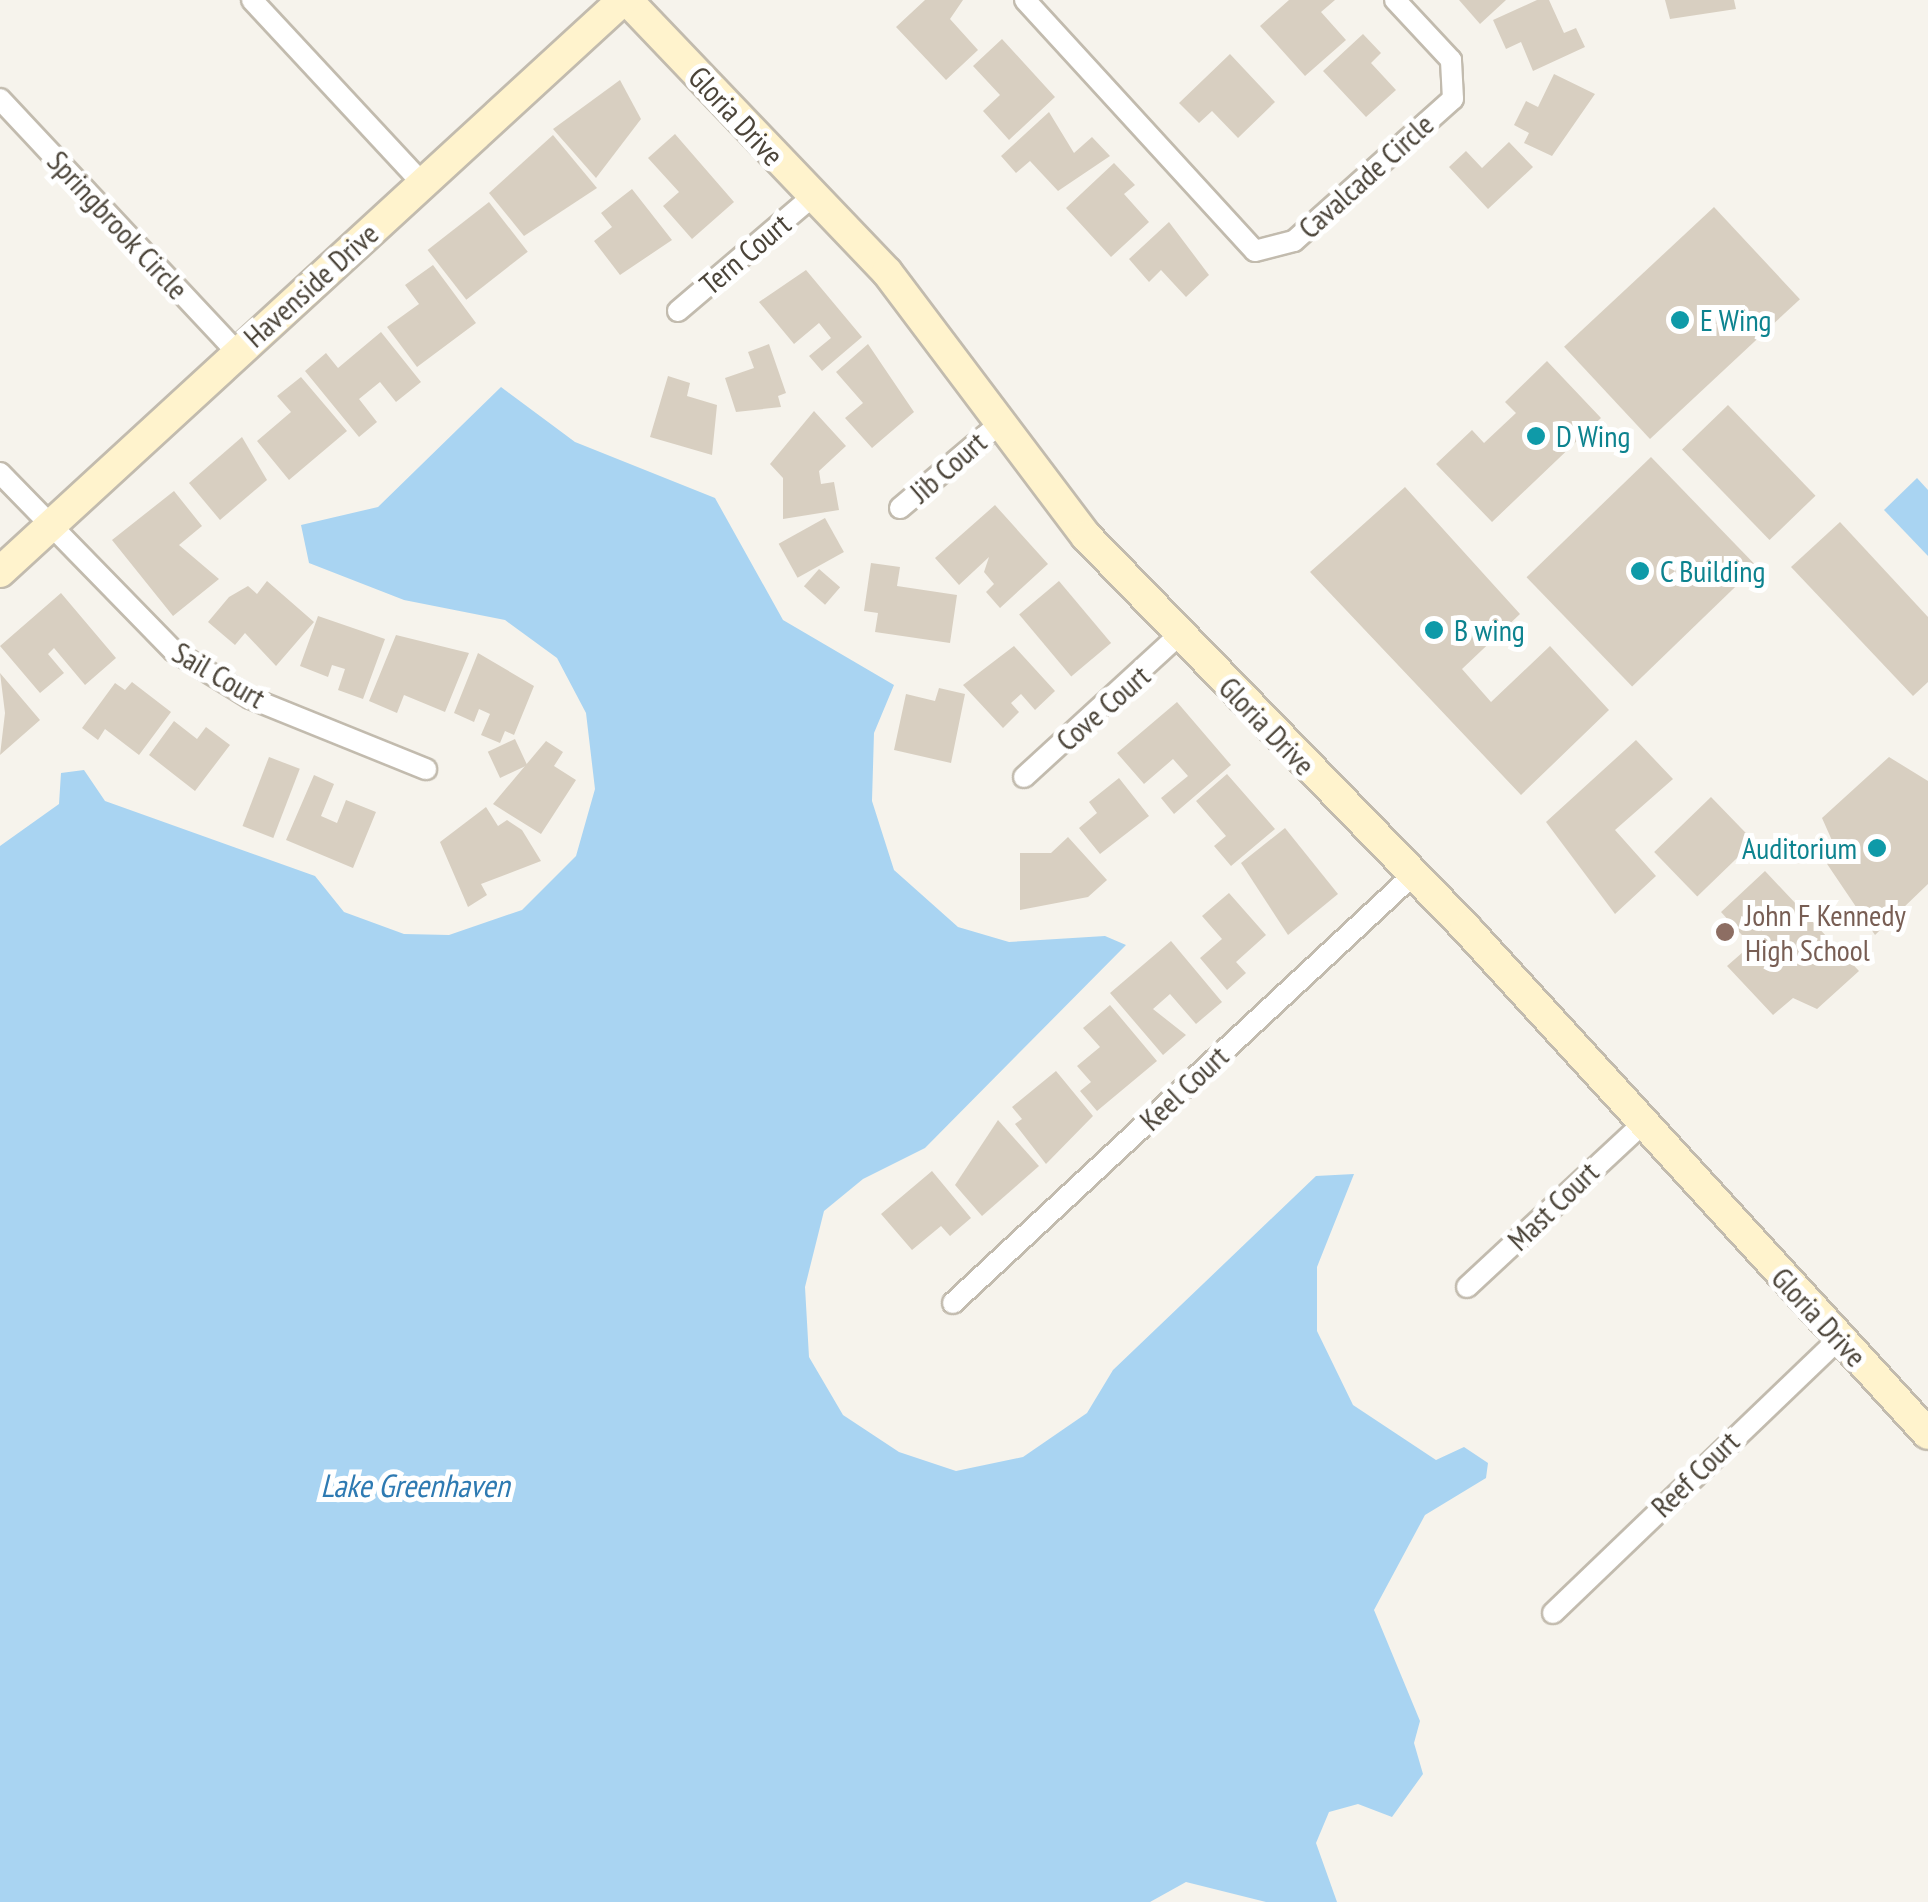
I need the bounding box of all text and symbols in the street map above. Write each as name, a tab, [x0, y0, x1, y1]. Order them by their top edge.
street label: Gloria Drive	[681, 59, 791, 173]
street label: Cavalcade Circle	[1291, 106, 1441, 246]
street label: Springbrook Circle	[40, 143, 196, 307]
street label: Tern Court	[693, 206, 797, 302]
street label: Havenside Drive	[236, 215, 386, 355]
place label: E Wing	[1700, 302, 1772, 338]
marker: E Wing	[1669, 309, 1691, 331]
place label: D Wing	[1556, 418, 1631, 454]
street label: Jib Court	[903, 424, 993, 510]
marker: D Wing	[1525, 425, 1547, 447]
place label: C Building	[1660, 553, 1766, 589]
marker: C Building	[1629, 560, 1651, 582]
place label: B wing	[1454, 612, 1525, 648]
marker: B wing	[1423, 619, 1445, 641]
street label: Sail Court	[166, 634, 272, 716]
street label: Cove Court	[1049, 658, 1157, 758]
street label: Gloria Drive	[1212, 670, 1322, 782]
place label: Auditorium	[1742, 830, 1857, 866]
marker: Auditorium	[1866, 837, 1888, 859]
place label: John F Kennedy High School	[1745, 897, 1906, 968]
marker: John F Kennedy High School	[1714, 921, 1736, 943]
street label: Keel Court	[1132, 1038, 1236, 1138]
street label: Mast Court	[1500, 1154, 1606, 1258]
street label: Gloria Drive	[1764, 1260, 1874, 1374]
street label: Reef Court	[1644, 1424, 1746, 1524]
water label: Lake Greenhaven	[320, 1466, 510, 1504]

